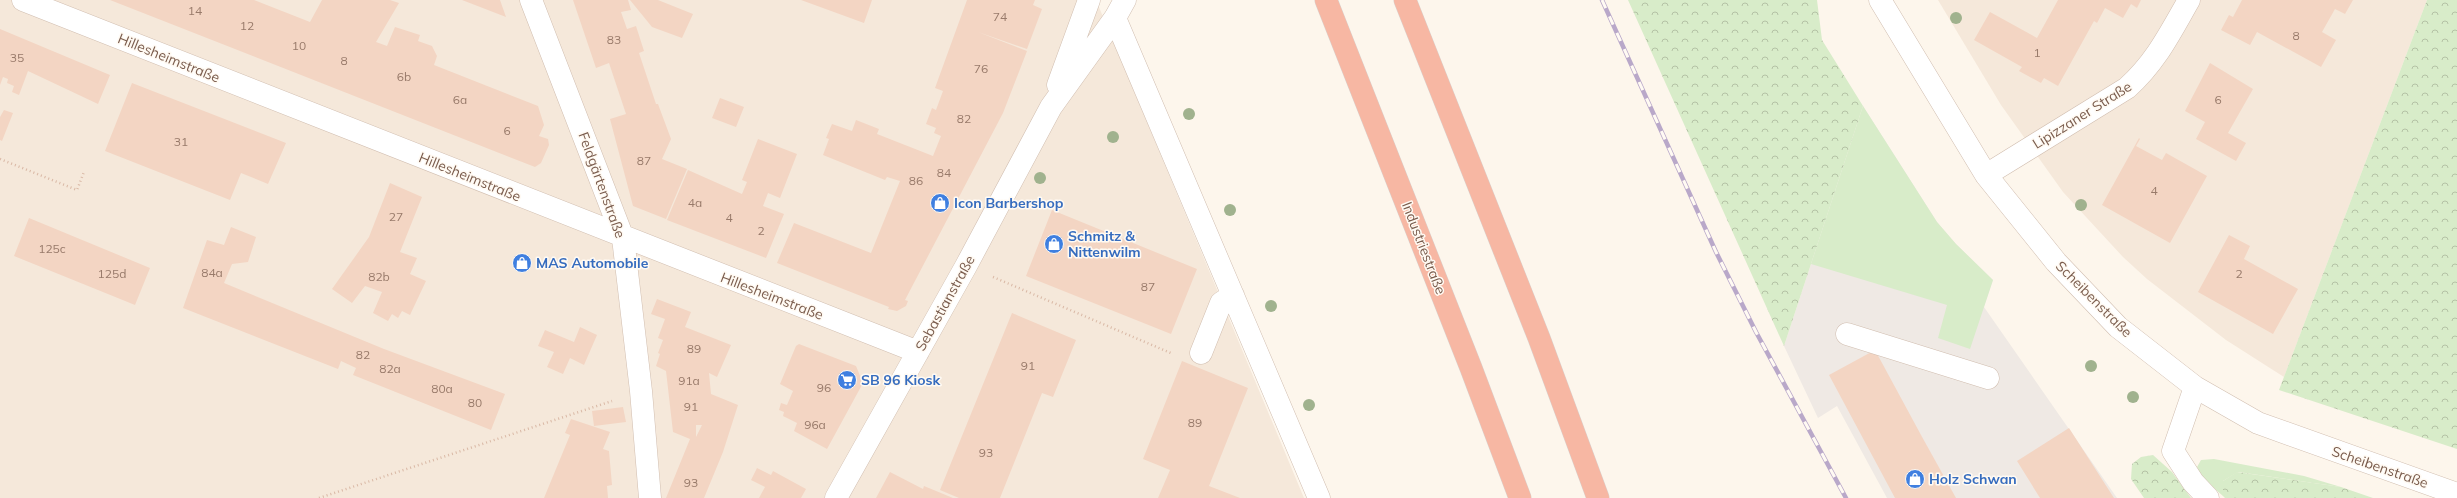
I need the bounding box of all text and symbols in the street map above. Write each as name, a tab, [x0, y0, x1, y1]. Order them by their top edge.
house number: 14	[188, 3, 202, 18]
house number: 74	[993, 9, 1007, 24]
house number: 12	[240, 18, 254, 33]
house number: 8	[2292, 28, 2300, 43]
street label: Hillesheimstraße	[115, 29, 223, 87]
house number: 83	[607, 32, 621, 47]
house number: 10	[292, 38, 306, 53]
house number: 1	[2033, 45, 2041, 60]
house number: 35	[10, 50, 24, 65]
house number: 8	[340, 53, 348, 68]
house number: 76	[974, 61, 988, 76]
house number: 6b	[397, 69, 411, 84]
street label: Lipizzaner Straße	[2029, 77, 2135, 153]
house number: 6a	[453, 92, 467, 107]
house number: 6	[2214, 92, 2222, 107]
house number: 82	[957, 111, 971, 126]
house number: 6	[503, 123, 511, 138]
street label: Feldgärtenstraße	[574, 129, 630, 241]
house number: 31	[174, 134, 188, 149]
street label: Hillesheimstraße	[416, 148, 524, 206]
house number: 87	[637, 153, 651, 168]
house number: 84	[937, 165, 951, 180]
house number: 86	[909, 173, 923, 188]
house number: 4	[2150, 183, 2158, 198]
shop icon: Icon Barbershop	[929, 192, 951, 214]
place label: Icon Barbershop	[954, 194, 1064, 212]
house number: 4a	[688, 195, 702, 210]
street label: Industriestraße	[1398, 199, 1450, 297]
house number: 27	[389, 209, 403, 224]
house number: 4	[725, 210, 733, 225]
house number: 2	[757, 223, 765, 238]
place label: Schmitz & Nittenwilm	[1068, 227, 1141, 261]
shop icon: Schmitz & Nittenwilm	[1043, 233, 1065, 255]
house number: 125c	[38, 241, 66, 256]
shop icon: MAS Automobile	[511, 252, 533, 274]
street label: Sebastianstraße	[911, 252, 979, 354]
place label: MAS Automobile	[536, 254, 649, 272]
street label: Scheibenstraße	[2052, 257, 2136, 341]
house number: 84a	[201, 265, 223, 280]
house number: 125d	[98, 266, 126, 281]
house number: 2	[2235, 266, 2243, 281]
street label: Hillesheimstraße	[718, 268, 826, 324]
house number: 82b	[368, 269, 390, 284]
house number: 87	[1141, 279, 1155, 294]
house number: 89	[687, 341, 701, 356]
house number: 82	[356, 347, 370, 362]
house number: 91	[1021, 358, 1035, 373]
house number: 82a	[379, 361, 401, 376]
supermarket icon: SB 96 Kiosk	[836, 369, 858, 391]
place label: SB 96 Kiosk	[861, 371, 940, 389]
house number: 91a	[678, 373, 700, 388]
house number: 96	[817, 380, 831, 395]
house number: 80a	[431, 381, 453, 396]
house number: 80	[468, 395, 482, 410]
house number: 91	[684, 399, 698, 414]
house number: 89	[1188, 415, 1202, 430]
house number: 96a	[804, 417, 826, 432]
street label: Scheibenstraße	[2329, 442, 2431, 492]
house number: 93	[979, 445, 993, 460]
shop icon: Holz Schwan	[1904, 468, 1926, 490]
place label: Holz Schwan	[1929, 470, 2017, 488]
house number: 93	[684, 475, 698, 490]

